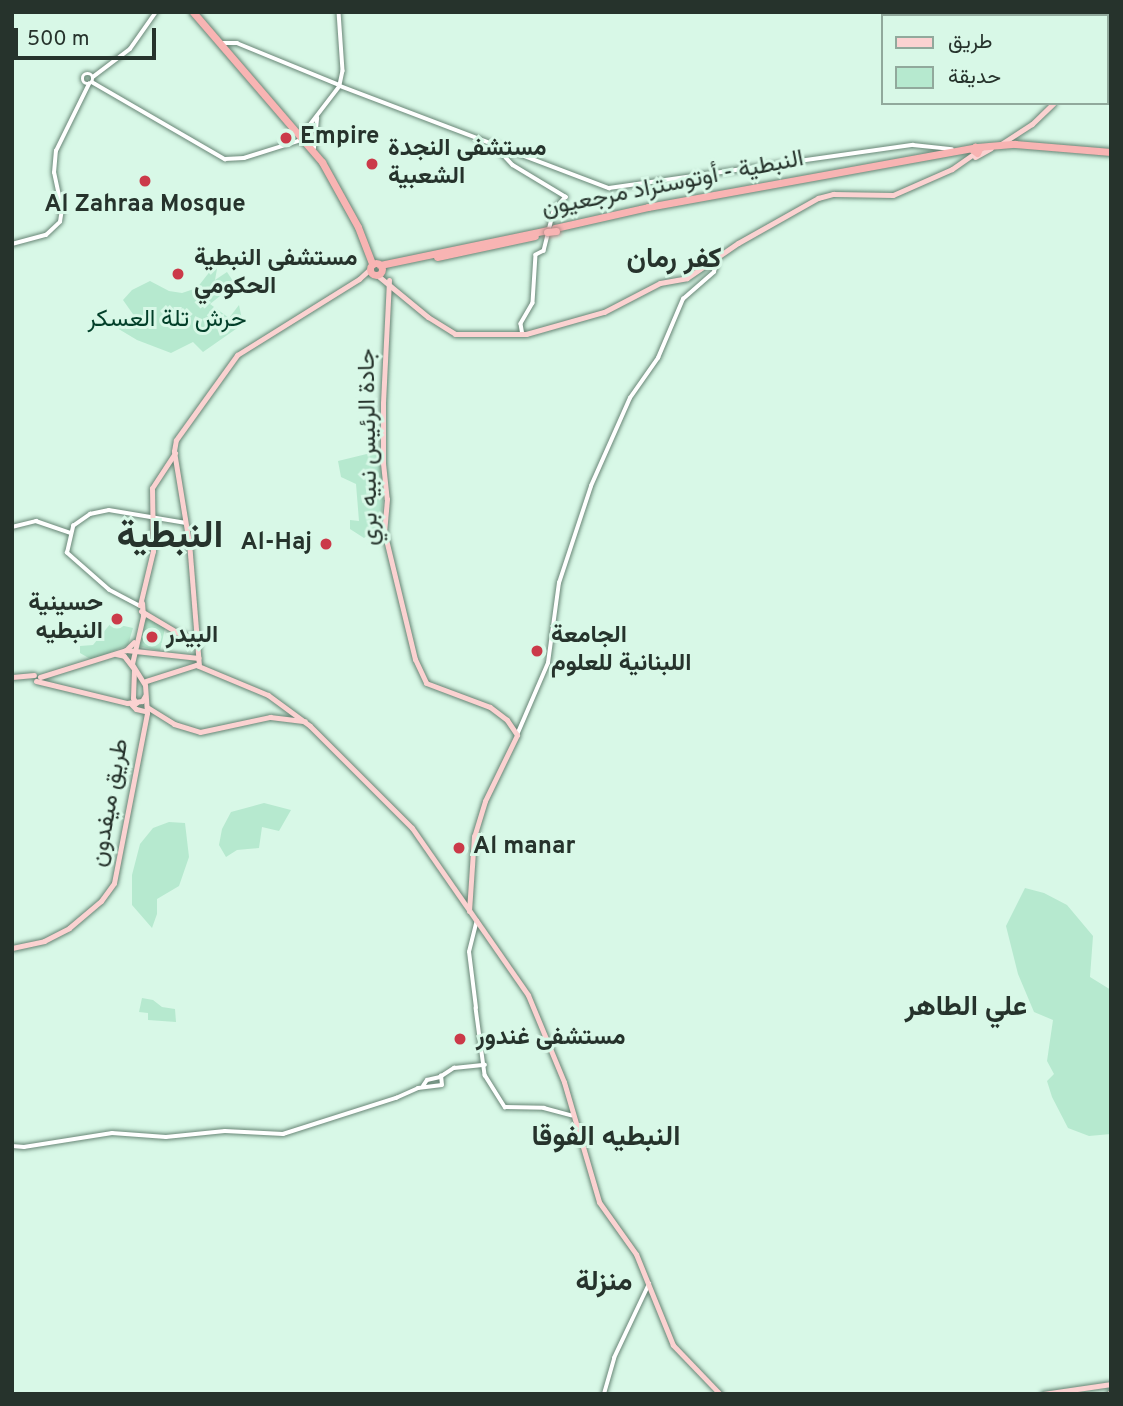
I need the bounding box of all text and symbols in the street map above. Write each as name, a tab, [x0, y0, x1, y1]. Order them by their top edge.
scale bar	[18, 14, 159, 58]
legend	[881, 14, 1109, 105]
text: 500 m	[27, 26, 90, 53]
text: طريق	[948, 29, 993, 56]
text: حديقة	[948, 64, 1001, 91]
place label: Empire	[300, 124, 379, 152]
marker: Empire	[278, 130, 294, 146]
place label: مستشفى النجدة الشعبية	[388, 136, 546, 192]
street label: النبطية - أوتوستراد مرجعيون	[540, 145, 806, 225]
marker: مستشفى النجدة الشعبية	[362, 154, 382, 174]
marker: Al Zahraa Mosque	[137, 173, 153, 189]
place label: Al Zahraa Mosque	[44, 192, 246, 220]
district label: كفر رمان	[626, 243, 722, 277]
place label: مستشفى النبطية الحكومي	[194, 246, 357, 302]
marker: مستشفى النبطية الحكومي	[168, 264, 188, 284]
park label: حرش تلة العسكر	[87, 307, 247, 335]
street label: جادة الرئيس نبيه بري	[354, 348, 386, 546]
district label: النبطية	[117, 515, 223, 561]
place label: Al-Haj	[241, 530, 312, 558]
marker: Al-Haj	[318, 536, 334, 552]
place label: حسينية النبطيه	[28, 591, 103, 647]
marker: حسينية النبطيه	[109, 611, 125, 627]
place label: البيدر	[166, 623, 218, 651]
place label: الجامعة اللبنانية للعلوم	[551, 623, 691, 679]
marker: البيدر	[144, 629, 160, 645]
marker: الجامعة اللبنانية للعلوم	[529, 643, 545, 659]
street label: طريق ميفدون	[86, 737, 136, 869]
place label: Al manar	[473, 834, 575, 862]
marker: Al manar	[451, 840, 467, 856]
district label: علي الطاهر	[905, 991, 1027, 1025]
place label: مستشفى غندور	[476, 1025, 626, 1053]
marker: مستشفى غندور	[450, 1029, 470, 1049]
district label: النبطيه الفوقا	[532, 1121, 680, 1155]
district label: منزلة	[575, 1266, 633, 1300]

